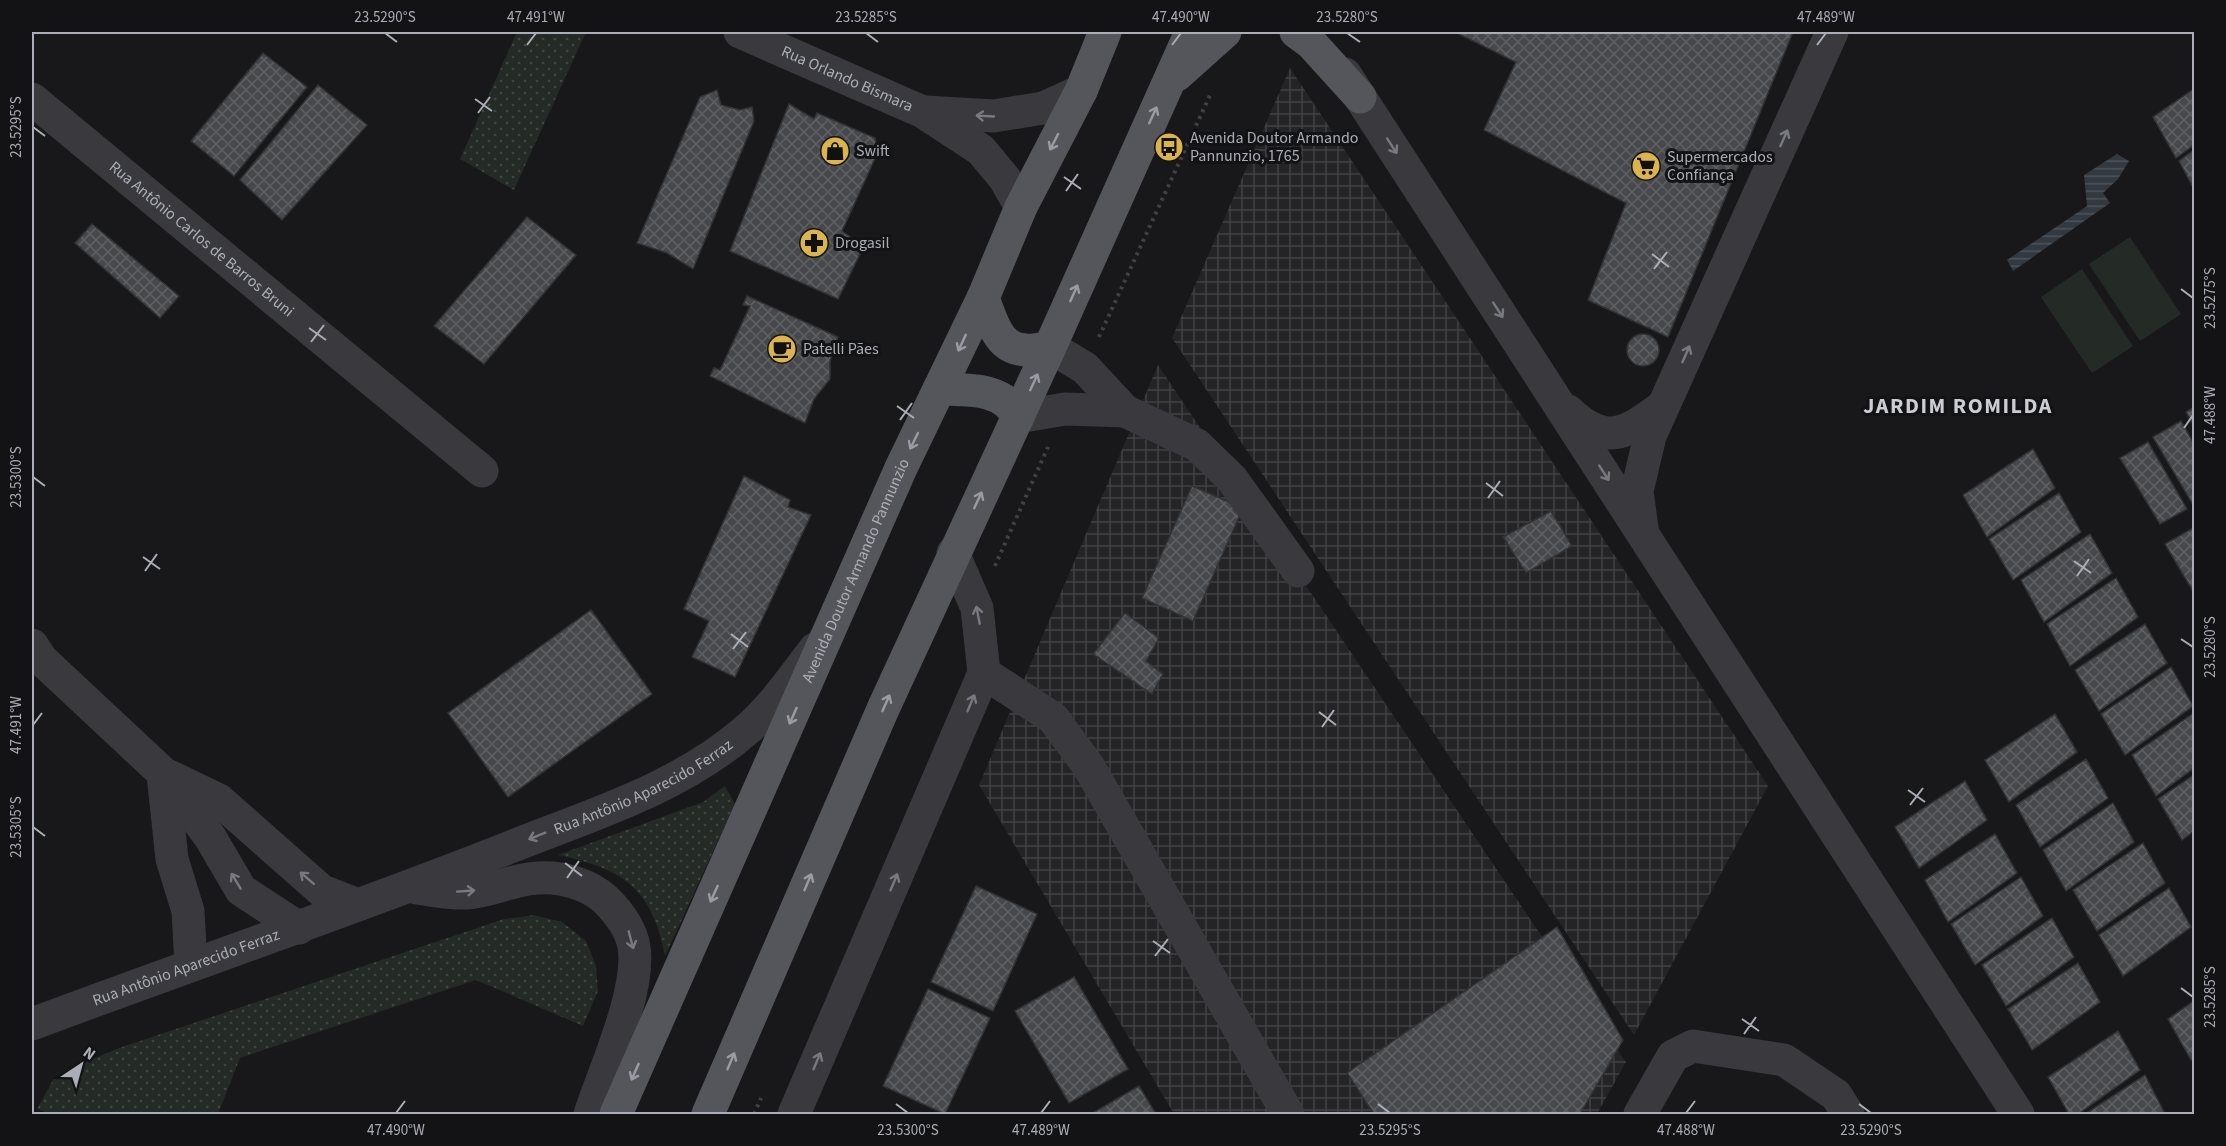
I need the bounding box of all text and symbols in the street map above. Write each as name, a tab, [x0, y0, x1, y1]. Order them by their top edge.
text: 23.5290°S	[354, 7, 416, 28]
text: 47.491°W	[507, 7, 565, 28]
text: 23.5285°S	[835, 7, 897, 28]
text: 47.490°W	[1152, 7, 1210, 28]
text: 23.5280°S	[1316, 7, 1378, 28]
text: 47.489°W	[1797, 7, 1855, 28]
street label: Rua Orlando Bismara	[778, 40, 917, 117]
text: 23.5295°S	[6, 96, 27, 158]
one-way arrow	[1148, 107, 1160, 125]
one-way arrow	[975, 110, 995, 121]
place label: Avenida Doutor Armando Pannunzio, 1765	[1190, 127, 1358, 167]
one-way arrow	[1779, 129, 1790, 147]
bus stop icon: Avenida Doutor Armando Pannunzio, 1765	[1153, 131, 1185, 163]
one-way arrow	[1048, 132, 1060, 150]
shop icon: Swift	[819, 135, 851, 167]
one-way arrow	[1386, 137, 1398, 154]
place label: Swift	[856, 140, 890, 162]
place label: Supermercados Confiança	[1667, 146, 1773, 186]
supermarket icon: Supermercados Confiança	[1630, 150, 1662, 182]
street label: Rua Antônio Carlos de Barros Bruni	[104, 156, 299, 322]
pharmacy icon: Drogasil	[798, 227, 830, 259]
place label: Drogasil	[835, 232, 890, 254]
text: 23.5275°S	[2200, 267, 2221, 329]
one-way arrow	[1069, 285, 1080, 303]
one-way arrow	[1492, 301, 1505, 318]
cafe icon: Patelli Pães	[766, 333, 798, 365]
one-way arrow	[955, 334, 967, 352]
place label: Patelli Pães	[803, 338, 879, 360]
one-way arrow	[1681, 345, 1692, 363]
one-way arrow	[1029, 373, 1040, 391]
text: 47.488°W	[2200, 386, 2221, 444]
district label: JARDIM ROMILDA	[1863, 390, 2053, 422]
one-way arrow	[908, 432, 920, 450]
text: 23.5300°S	[6, 446, 27, 508]
street label: Avenida Doutor Armando Pannunzio	[797, 455, 915, 686]
one-way arrow	[1598, 465, 1610, 481]
one-way arrow	[973, 492, 985, 510]
one-way arrow	[972, 606, 983, 626]
text: 23.5280°S	[2200, 616, 2221, 678]
one-way arrow	[880, 694, 892, 712]
one-way arrow	[966, 694, 978, 712]
text: 47.491°W	[6, 696, 27, 754]
one-way arrow	[787, 706, 799, 724]
street label: Rua Antônio Aparecido Ferraz	[550, 734, 737, 840]
text: 23.5305°S	[6, 796, 27, 858]
one-way arrow	[529, 832, 547, 843]
one-way arrow	[300, 871, 315, 885]
one-way arrow	[229, 873, 241, 890]
one-way arrow	[803, 873, 814, 891]
one-way arrow	[889, 873, 900, 891]
one-way arrow	[708, 884, 719, 903]
one-way arrow	[456, 886, 475, 897]
street label: Rua Antônio Aparecido Ferraz	[90, 924, 283, 1012]
one-way arrow	[626, 930, 637, 949]
text: 23.5285°S	[2200, 966, 2221, 1028]
north arrow	[51, 1035, 111, 1095]
text: N	[78, 1042, 100, 1066]
one-way arrow	[726, 1052, 737, 1070]
one-way arrow	[812, 1052, 823, 1070]
one-way arrow	[629, 1063, 640, 1081]
text: 47.490°W	[367, 1120, 425, 1141]
text: 23.5300°S	[877, 1120, 939, 1141]
text: 47.489°W	[1012, 1120, 1070, 1141]
text: 23.5295°S	[1359, 1120, 1421, 1141]
text: 47.488°W	[1657, 1120, 1715, 1141]
text: 23.5290°S	[1840, 1120, 1902, 1141]

